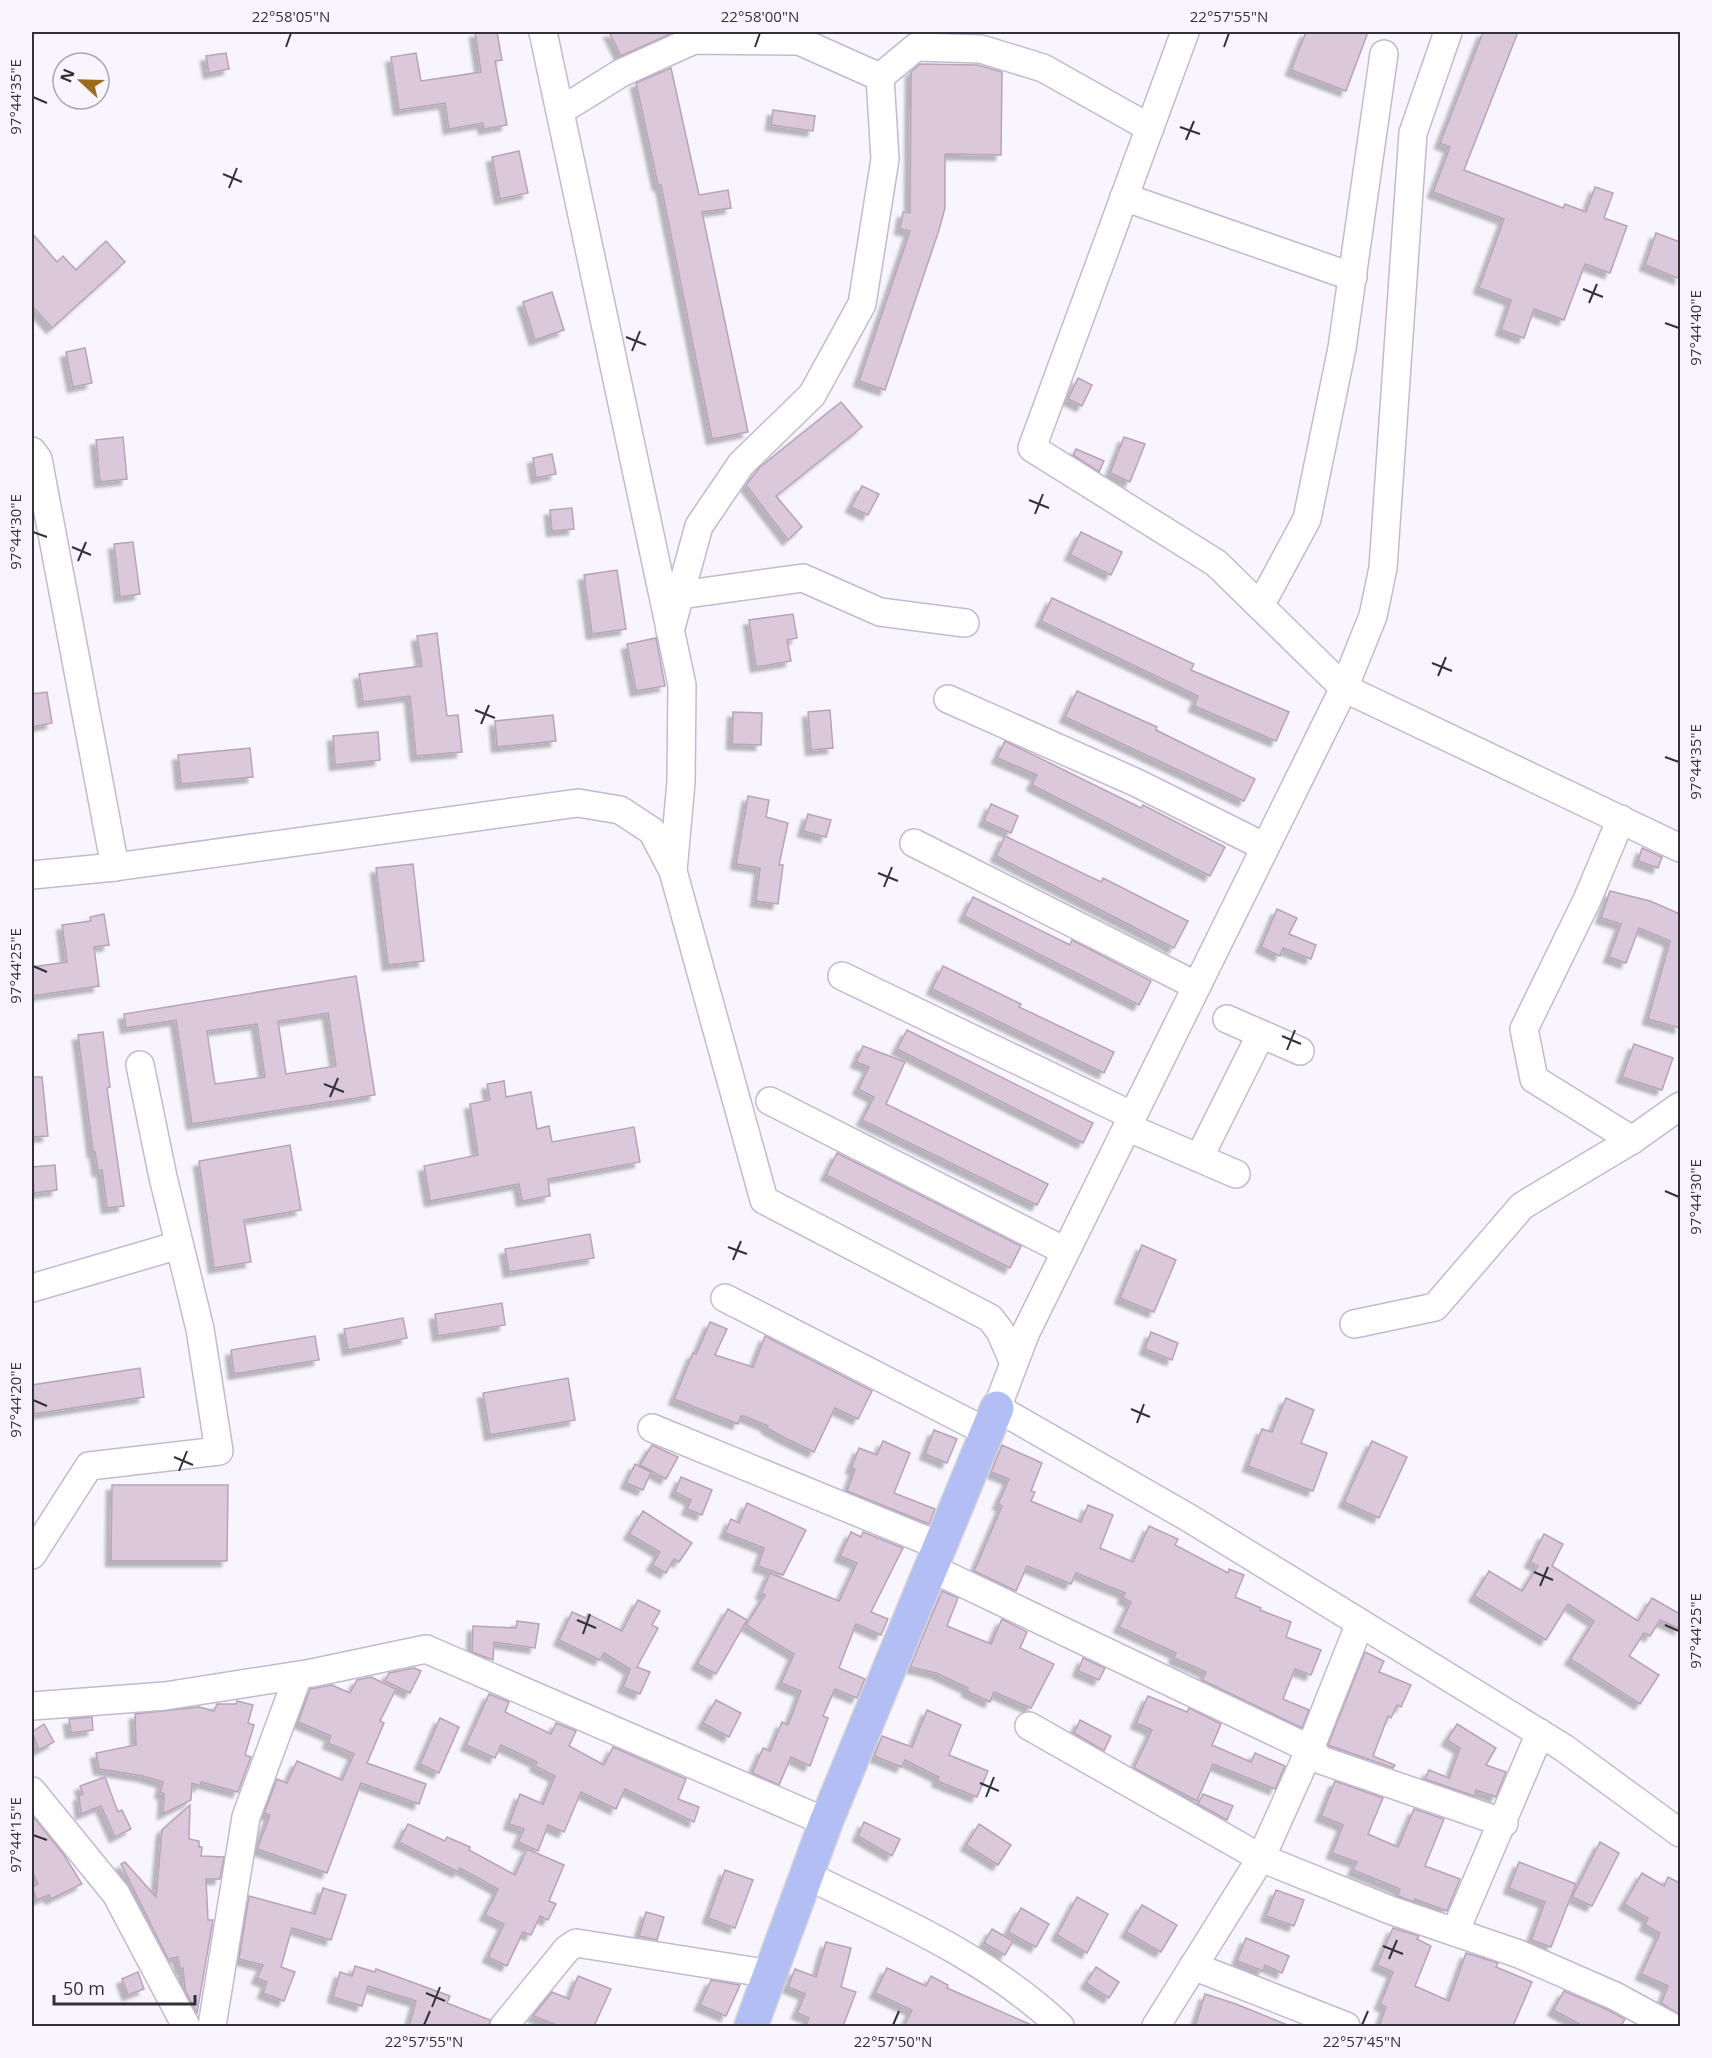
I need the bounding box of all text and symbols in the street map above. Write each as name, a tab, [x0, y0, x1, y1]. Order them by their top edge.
text: 22°58'05"N	[252, 6, 330, 26]
text: 22°58'00"N	[721, 6, 799, 26]
text: 22°57'55"N	[1190, 6, 1268, 26]
north arrow	[51, 51, 111, 111]
text: 97°44'35"E	[5, 59, 25, 135]
text: N	[54, 65, 80, 86]
text: 97°44'40"E	[1685, 290, 1705, 366]
text: 97°44'30"E	[5, 494, 25, 570]
text: 97°44'35"E	[1685, 724, 1705, 800]
text: 97°44'25"E	[5, 928, 25, 1004]
text: 97°44'30"E	[1685, 1159, 1705, 1235]
text: 97°44'20"E	[5, 1362, 25, 1438]
text: 97°44'25"E	[1685, 1593, 1705, 1669]
text: 97°44'15"E	[5, 1797, 25, 1873]
scale bar	[54, 1968, 195, 2006]
text: 50 m	[63, 1976, 105, 2000]
text: 22°57'55"N	[385, 2031, 463, 2051]
text: 22°57'50"N	[854, 2031, 932, 2051]
text: 22°57'45"N	[1323, 2031, 1401, 2051]

